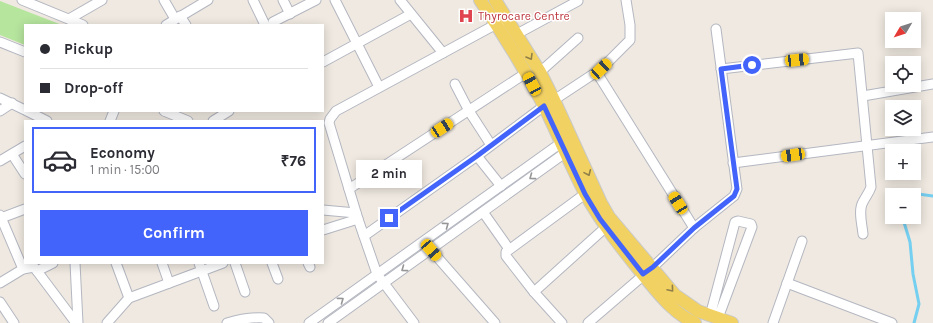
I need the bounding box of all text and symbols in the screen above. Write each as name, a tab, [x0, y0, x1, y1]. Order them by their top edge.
hospital icon: Thyrocare Centre	[457, 7, 475, 25]
place label: Thyrocare Centre	[478, 9, 570, 23]
north arrow	[885, 12, 921, 48]
map controls	[885, 12, 921, 224]
text: Pickup	[64, 40, 113, 58]
one-way arrow	[526, 53, 533, 60]
car	[784, 53, 810, 67]
car	[588, 56, 614, 82]
route start	[743, 56, 761, 74]
button: locate	[885, 56, 921, 92]
car	[521, 71, 543, 97]
text: Drop-off	[64, 79, 123, 97]
button: layers	[885, 100, 921, 136]
car	[429, 116, 455, 140]
icon: car	[42, 142, 78, 178]
text: Economy	[90, 144, 155, 162]
button: +	[885, 144, 921, 180]
car	[780, 147, 806, 163]
text: ₹76	[281, 152, 306, 170]
callout: 2 min	[356, 160, 422, 188]
text: 1 min · 15:00	[90, 162, 160, 177]
text: 2 min	[371, 166, 407, 181]
one-way arrow	[583, 169, 591, 176]
one-way arrow	[530, 172, 537, 179]
button: −	[885, 188, 921, 224]
car	[667, 190, 689, 216]
route end	[380, 209, 398, 227]
button: Confirm	[40, 210, 308, 256]
one-way arrow	[442, 222, 449, 229]
car	[419, 237, 443, 263]
one-way arrow	[401, 264, 408, 272]
one-way arrow	[666, 285, 673, 292]
one-way arrow	[336, 298, 343, 305]

